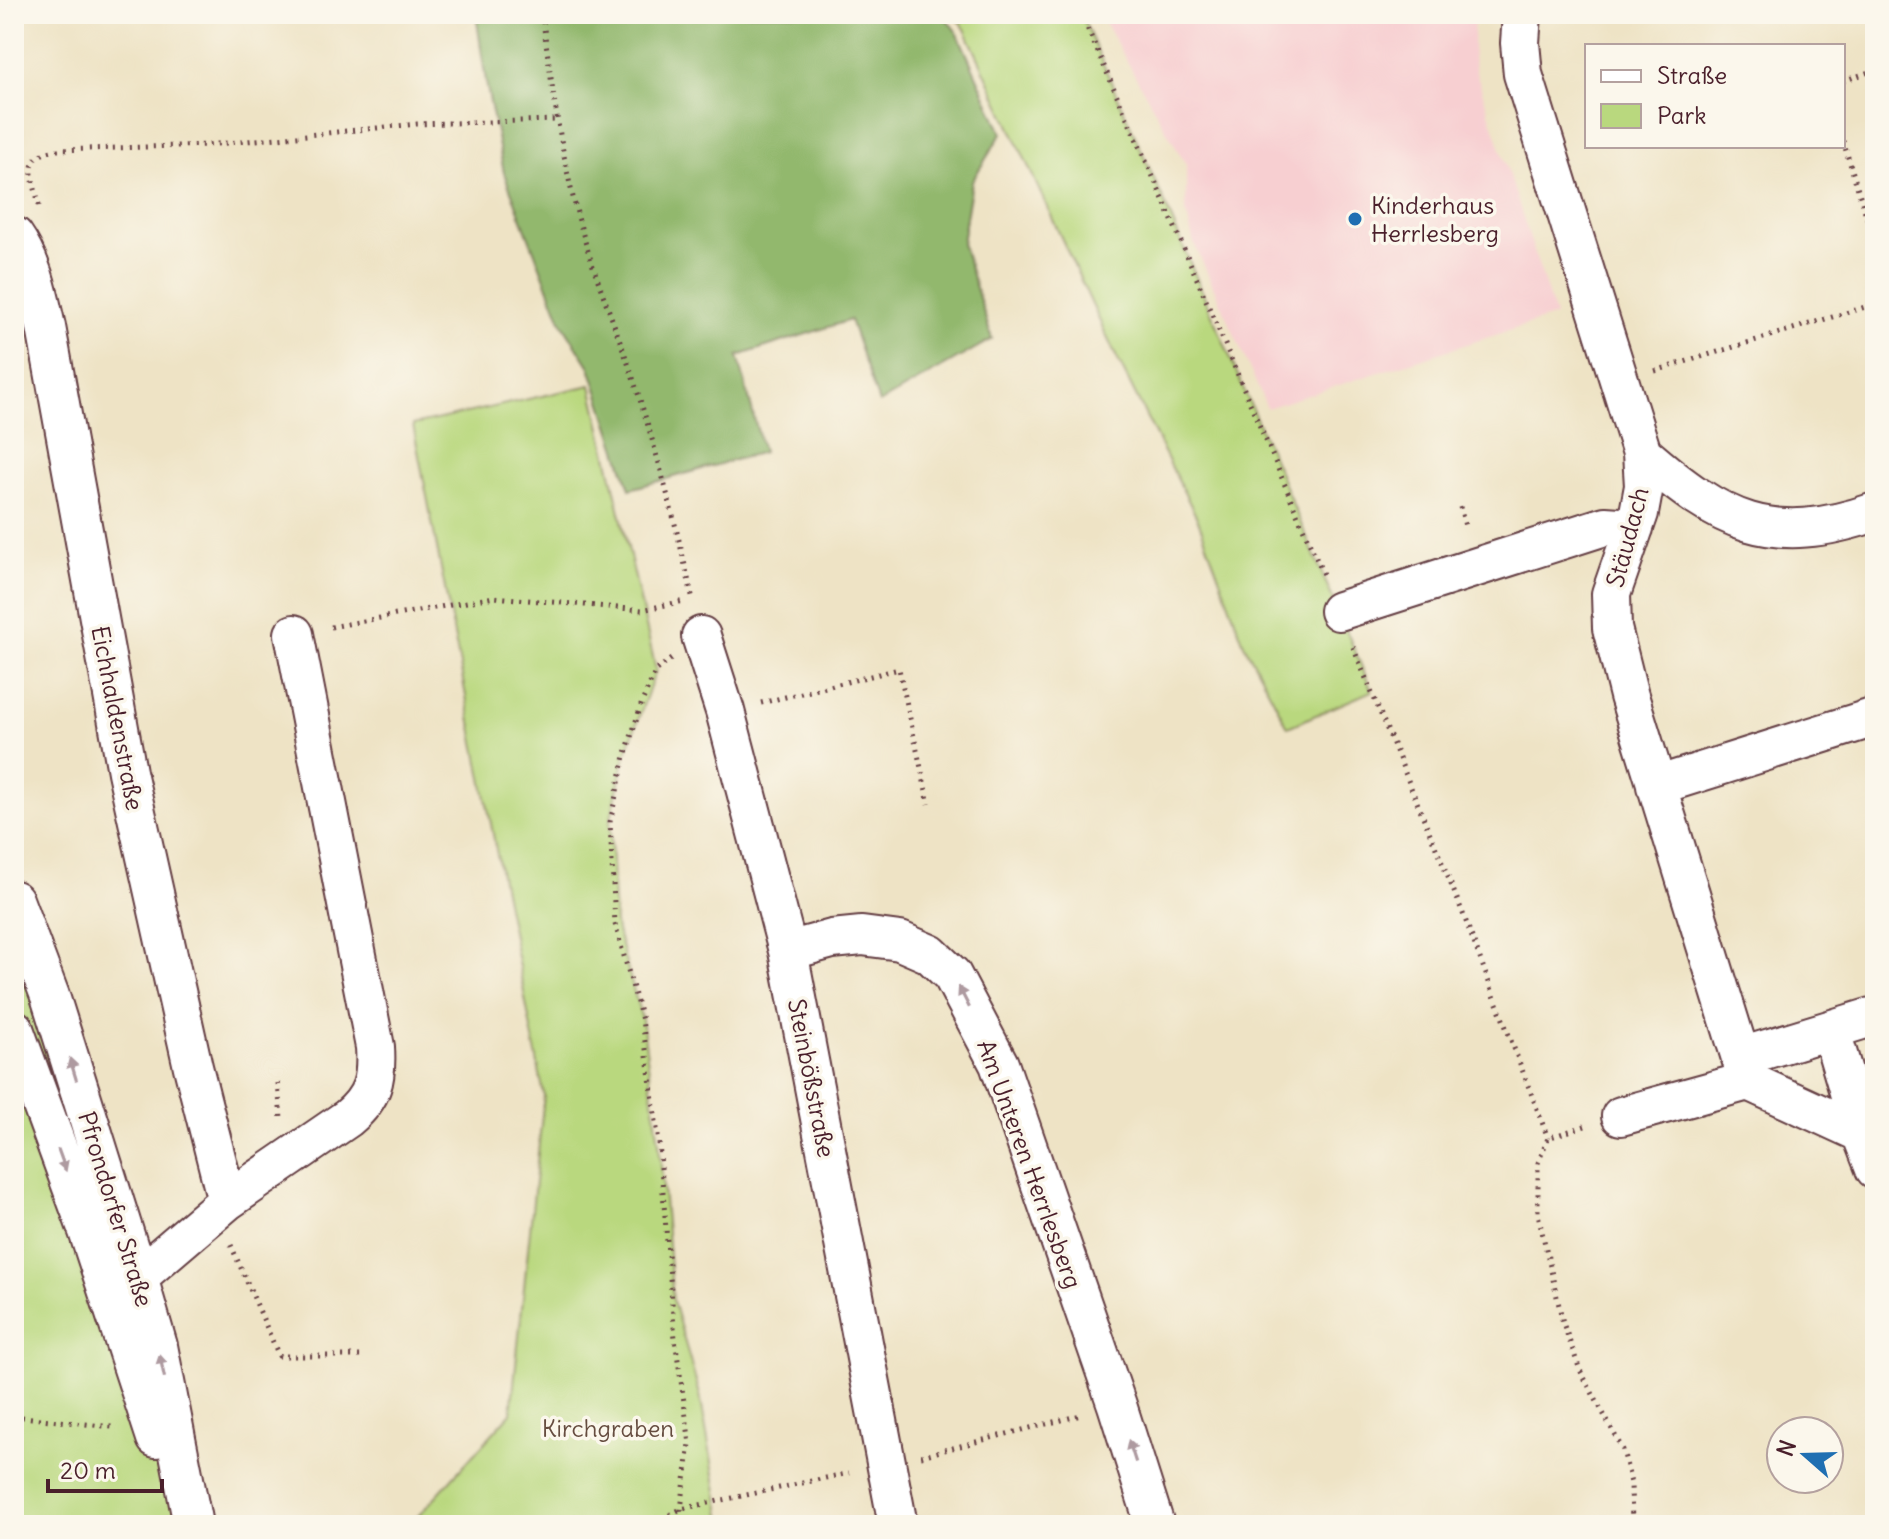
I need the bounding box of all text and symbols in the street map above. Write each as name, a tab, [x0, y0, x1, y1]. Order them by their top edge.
legend	[1585, 44, 1845, 148]
text: Straße	[1657, 60, 1727, 90]
text: Park	[1657, 100, 1707, 130]
place label: Kinderhaus Herrlesberg	[1371, 190, 1499, 248]
marker: Kinderhaus Herrlesberg	[1346, 210, 1364, 228]
street label: Stäudach	[1599, 484, 1655, 590]
street label: Eichhaldenstraße	[85, 623, 151, 813]
one-way arrow	[957, 986, 971, 1009]
street label: Steinbößstraße	[782, 996, 842, 1160]
street label: Am Unteren Herrlesberg	[971, 1036, 1089, 1292]
one-way arrow	[66, 1057, 79, 1081]
street label: Pfrondorfer Straße	[72, 1108, 160, 1310]
one-way arrow	[56, 1148, 69, 1172]
one-way arrow	[155, 1353, 168, 1378]
park label: Kirchgraben	[542, 1413, 674, 1443]
north arrow	[1765, 1415, 1845, 1495]
text: N	[1770, 1436, 1802, 1460]
one-way arrow	[1125, 1438, 1137, 1462]
scale bar	[48, 1443, 162, 1493]
text: 20 m	[60, 1455, 116, 1485]

